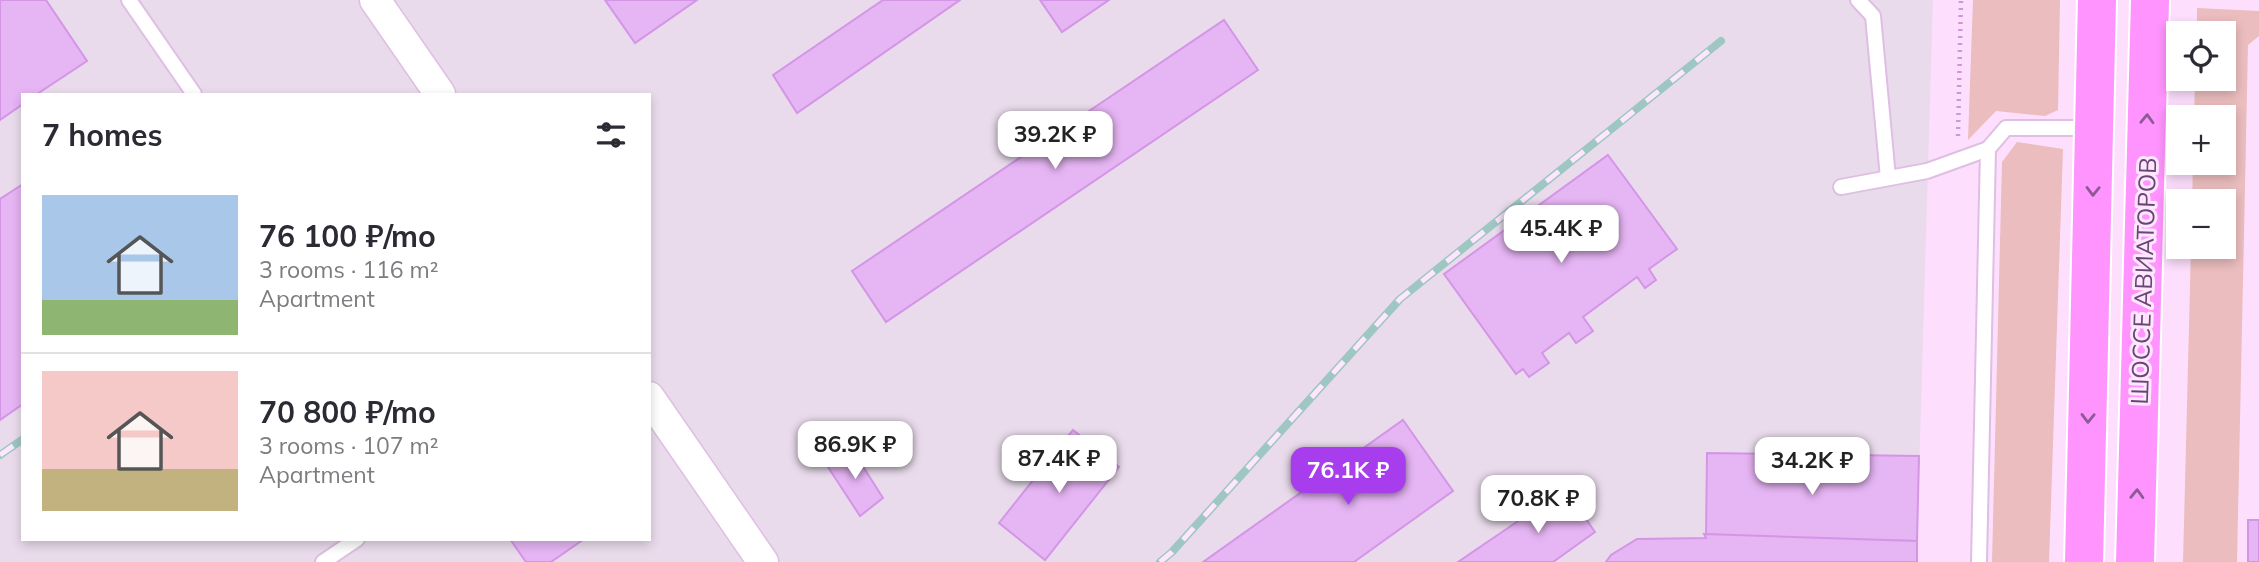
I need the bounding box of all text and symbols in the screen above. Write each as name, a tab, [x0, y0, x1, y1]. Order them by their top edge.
map controls	[2166, 21, 2236, 259]
button: locate	[2166, 21, 2236, 91]
button: +	[2166, 105, 2236, 175]
pin: 39.2K ₽	[990, 111, 1120, 171]
one-way arrow	[2139, 114, 2155, 124]
text: 7 homes	[42, 116, 163, 154]
icon: filters	[592, 116, 630, 154]
text: 39.2K ₽	[1014, 119, 1096, 148]
street label: ШОССЕ АВИАТОРОВ	[2124, 157, 2162, 405]
one-way arrow	[2085, 185, 2100, 196]
button: −	[2166, 189, 2236, 259]
pin: 45.4K ₽	[1496, 205, 1626, 265]
text: 45.4K ₽	[1520, 213, 1602, 242]
text: 76 100 ₽/mo	[259, 217, 436, 255]
icon: home	[98, 223, 182, 307]
text: 3 rooms · 116 m²	[259, 255, 439, 284]
text: Apartment	[259, 284, 375, 313]
text: 70 800 ₽/mo	[259, 393, 436, 431]
icon: home	[98, 399, 182, 483]
one-way arrow	[2080, 413, 2095, 424]
pin: 86.9K ₽	[790, 421, 920, 481]
text: 86.9K ₽	[814, 429, 896, 458]
text: 3 rooms · 107 m²	[259, 431, 439, 460]
pin: 87.4K ₽	[994, 435, 1124, 495]
pin: 34.2K ₽	[1747, 438, 1877, 497]
text: 87.4K ₽	[1018, 443, 1100, 472]
text: 34.2K ₽	[1771, 445, 1853, 474]
pin: 76.1K ₽	[1283, 448, 1413, 507]
text: 76.1K ₽	[1307, 455, 1389, 484]
text: Apartment	[259, 460, 375, 489]
pin: 70.8K ₽	[1473, 476, 1603, 535]
text: 70.8K ₽	[1497, 483, 1579, 512]
one-way arrow	[2129, 488, 2145, 499]

